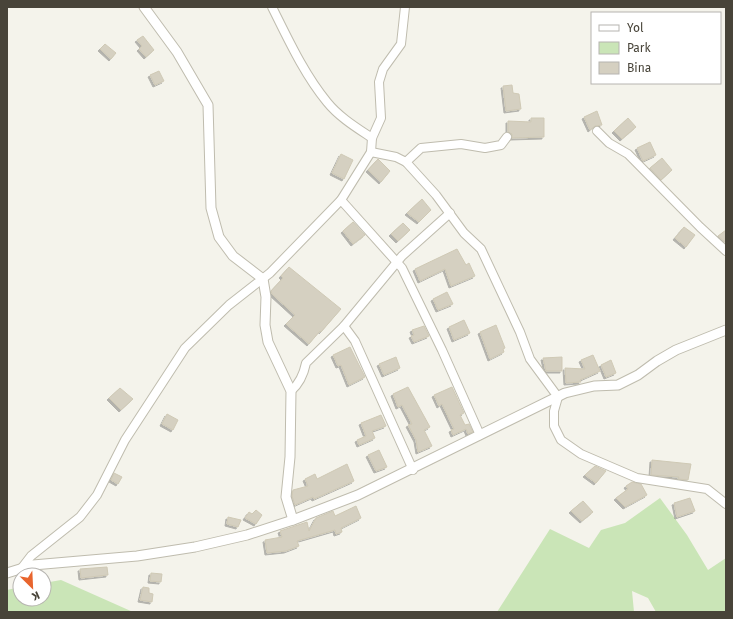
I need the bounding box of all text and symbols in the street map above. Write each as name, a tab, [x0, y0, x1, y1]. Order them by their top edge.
legend	[591, 12, 721, 84]
text: Yol	[627, 21, 644, 35]
text: Park	[627, 41, 651, 55]
text: Bina	[627, 61, 651, 75]
north arrow	[12, 567, 52, 607]
text: K	[29, 588, 42, 603]

